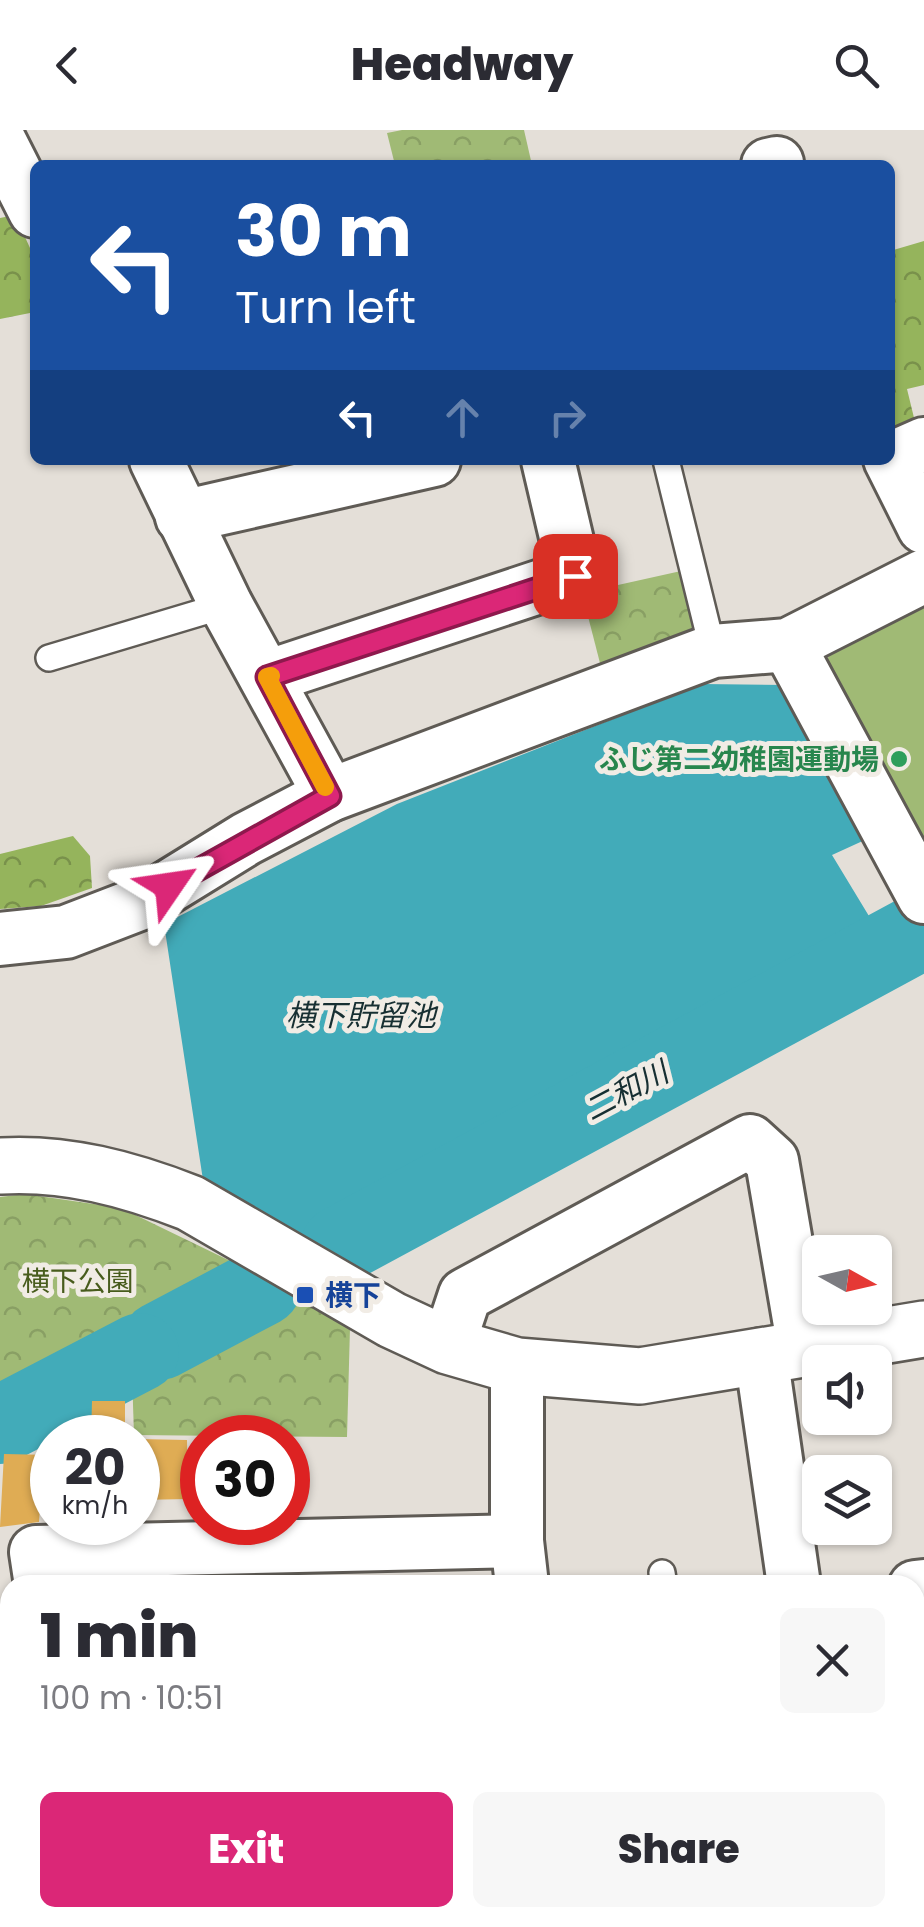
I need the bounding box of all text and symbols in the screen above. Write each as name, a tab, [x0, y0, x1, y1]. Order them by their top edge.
text: Headway	[351, 33, 573, 96]
icon: back	[40, 38, 95, 93]
icon: search	[829, 38, 884, 93]
text: 30 m	[235, 182, 412, 281]
icon: left	[70, 200, 200, 330]
text: Turn left	[235, 276, 416, 339]
icon: left	[330, 390, 385, 445]
icon: ahead	[435, 390, 490, 445]
icon: right	[540, 390, 595, 445]
pin	[533, 534, 618, 619]
icon: arrive	[548, 549, 603, 604]
place label: ふじ第二幼稚園運動場	[599, 740, 879, 779]
marker: ふじ第二幼稚園運動場	[888, 748, 910, 770]
position arrow	[117, 834, 221, 938]
water label: 横下貯留池	[286, 994, 439, 1037]
water label: 二和川	[576, 1049, 678, 1131]
north arrow	[802, 1235, 892, 1325]
map controls	[802, 1235, 892, 1545]
park label: 横下公園	[22, 1262, 134, 1301]
place label: 横下	[325, 1276, 381, 1315]
marker: 横下	[294, 1284, 316, 1306]
button: sound	[802, 1345, 892, 1435]
speed limit sign: 30	[180, 1415, 310, 1545]
text: 20	[64, 1432, 126, 1503]
button: layers	[802, 1455, 892, 1545]
text: km/h	[62, 1488, 128, 1523]
text: 1 min	[40, 1594, 198, 1678]
button: close	[780, 1608, 885, 1713]
text: 100 m · 10:51	[40, 1675, 223, 1720]
button: Exit	[40, 1792, 453, 1907]
button: Share	[473, 1792, 885, 1907]

